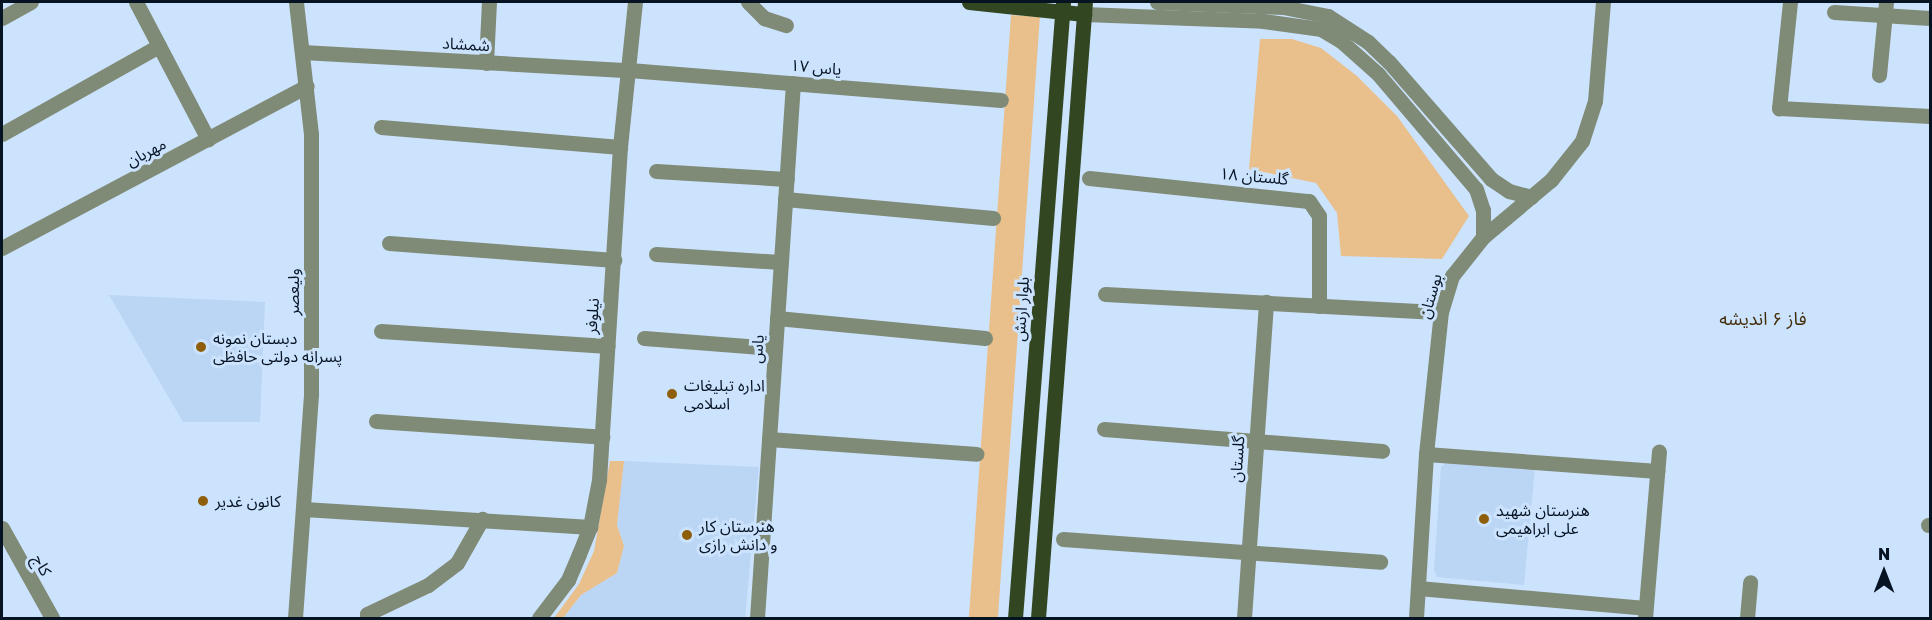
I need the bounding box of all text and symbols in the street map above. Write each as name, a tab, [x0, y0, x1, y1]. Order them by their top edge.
street label: شمشاد	[442, 33, 490, 55]
street label: یاس ۱۷	[790, 55, 842, 79]
street label: مهربان	[123, 134, 169, 170]
street label: گلستان ۱۸	[1219, 163, 1289, 189]
street label: ولیعصر	[283, 268, 303, 316]
street label: بوستان	[1414, 271, 1446, 321]
street label: بلوار ارتش	[1009, 276, 1033, 342]
street label: نیلوفر	[581, 297, 603, 335]
district label: فاز ۶ اندیشه	[1719, 307, 1807, 329]
place label: دبستان نمونه پسرانه دولتی حافظی	[213, 328, 342, 366]
street label: یاس	[746, 334, 768, 364]
marker: دبستان نمونه پسرانه دولتی حافظی	[194, 340, 208, 354]
place label: اداره تبلیغات اسلامی	[684, 375, 765, 413]
marker: اداره تبلیغات اسلامی	[665, 387, 679, 401]
street label: گلستان	[1226, 435, 1248, 483]
place label: کانون غدیر	[215, 491, 281, 511]
marker: کانون غدیر	[196, 494, 210, 508]
place label: هنرستان شهید علی ابراهیمی	[1496, 500, 1590, 538]
marker: هنرستان شهید علی ابراهیمی	[1477, 512, 1491, 526]
place label: هنرستان کار و دانش رازی	[699, 516, 778, 554]
marker: هنرستان کار و دانش رازی	[680, 528, 694, 542]
north arrow	[1854, 542, 1914, 602]
text: N	[1878, 544, 1890, 564]
street label: کاج	[28, 551, 56, 579]

